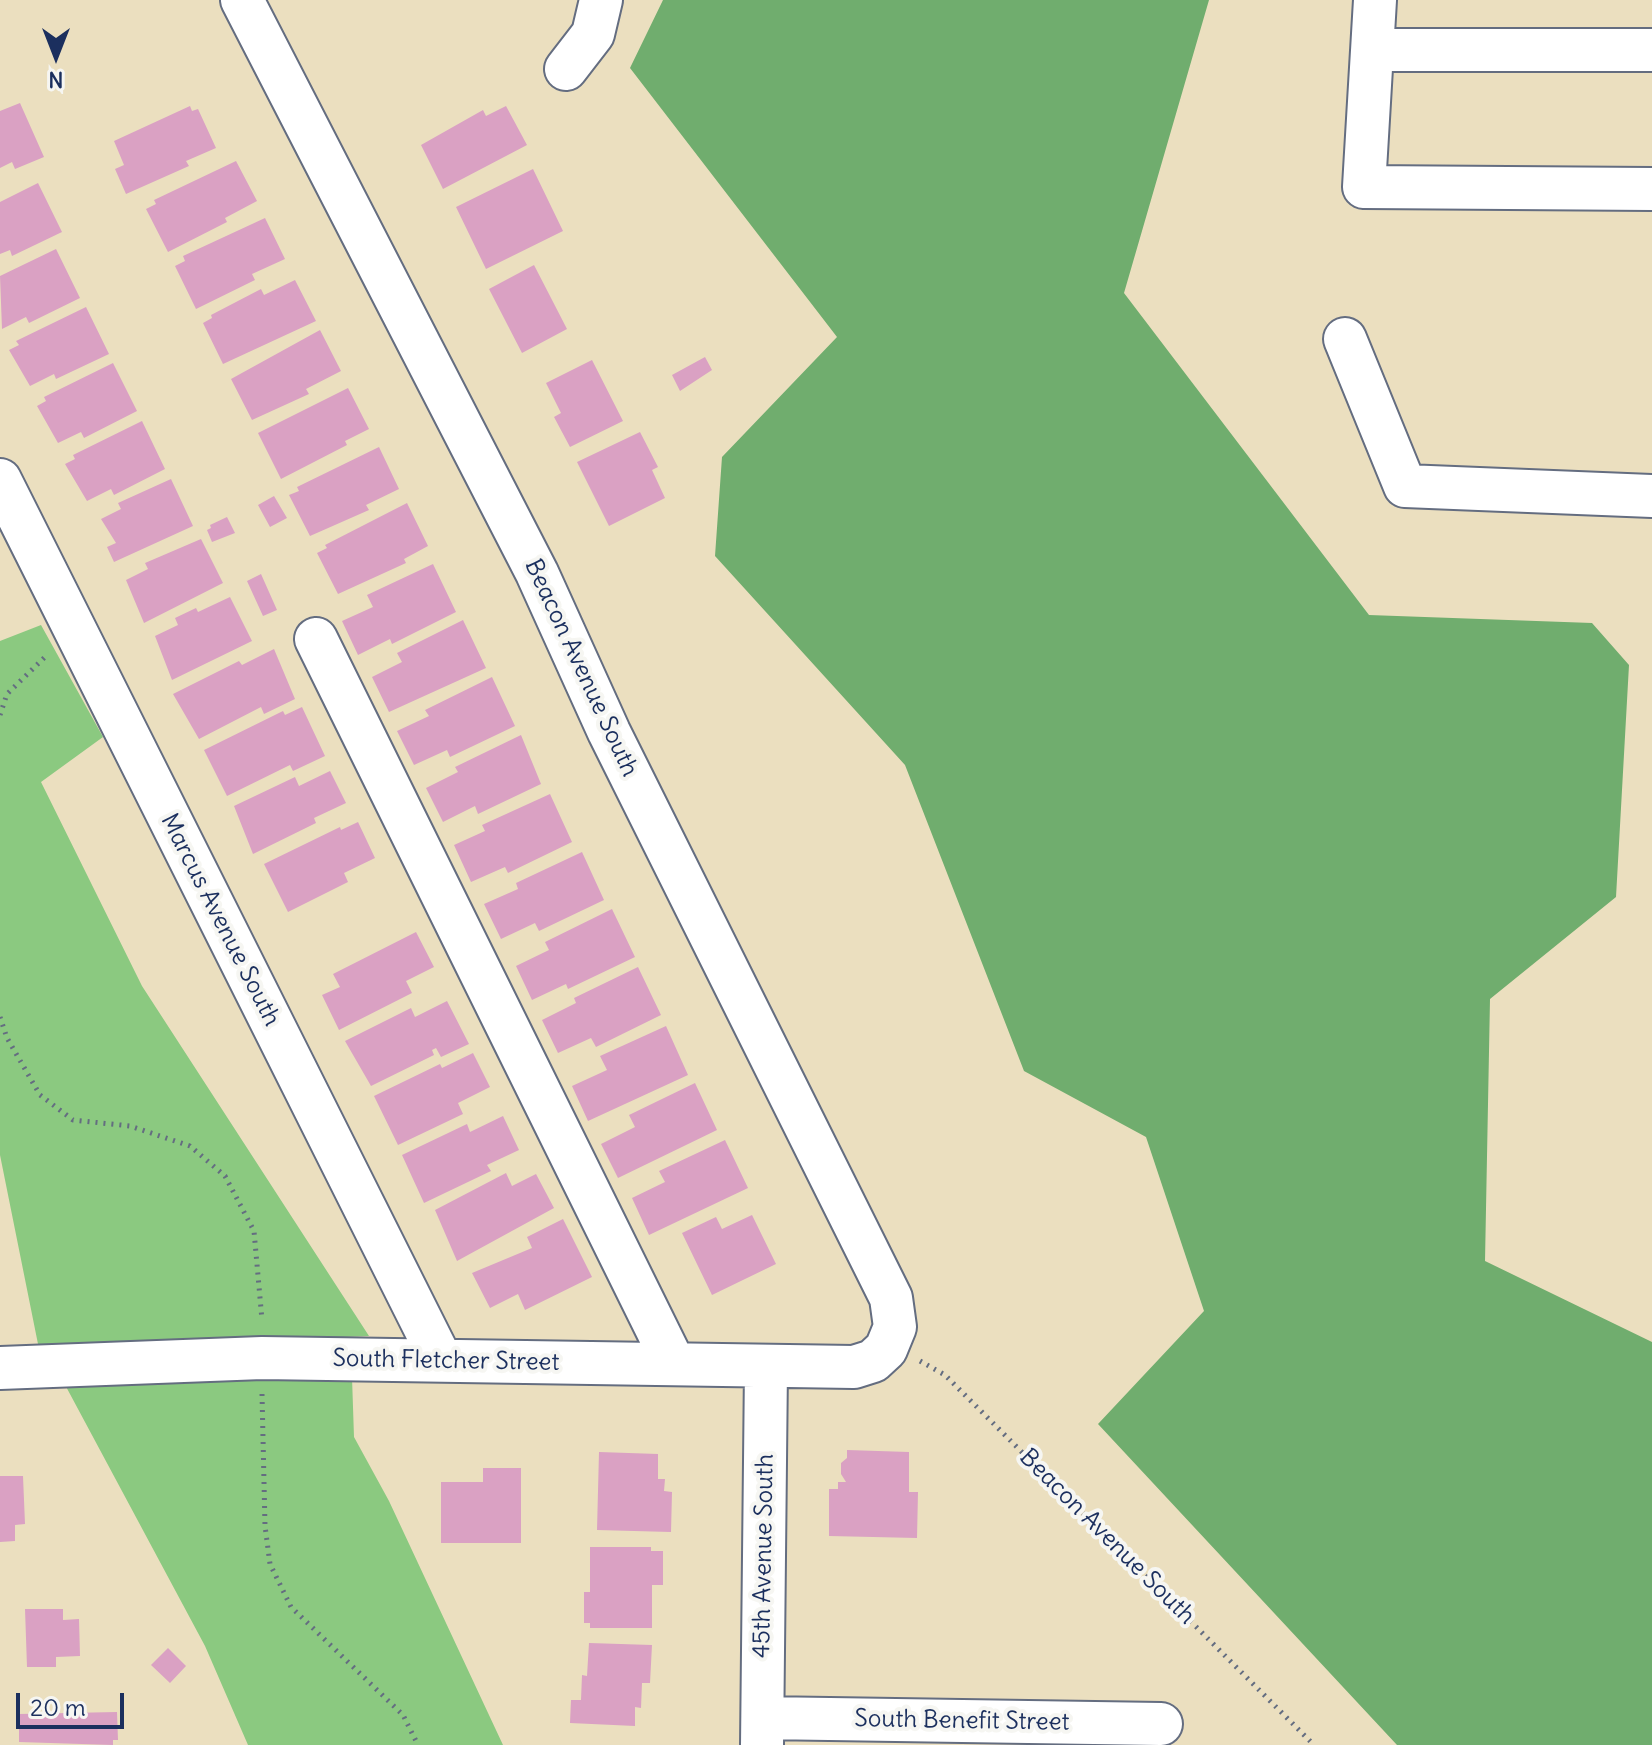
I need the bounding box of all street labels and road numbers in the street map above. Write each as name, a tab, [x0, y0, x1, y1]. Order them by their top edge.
street label: Beacon Avenue South	[518, 555, 644, 781]
street label: Marcus Avenue South	[154, 809, 286, 1031]
street label: South Fletcher Street	[332, 1345, 560, 1377]
street label: Beacon Avenue South	[1013, 1443, 1201, 1631]
street label: 45th Avenue South	[748, 1454, 780, 1658]
street label: South Benefit Street	[854, 1705, 1070, 1737]

